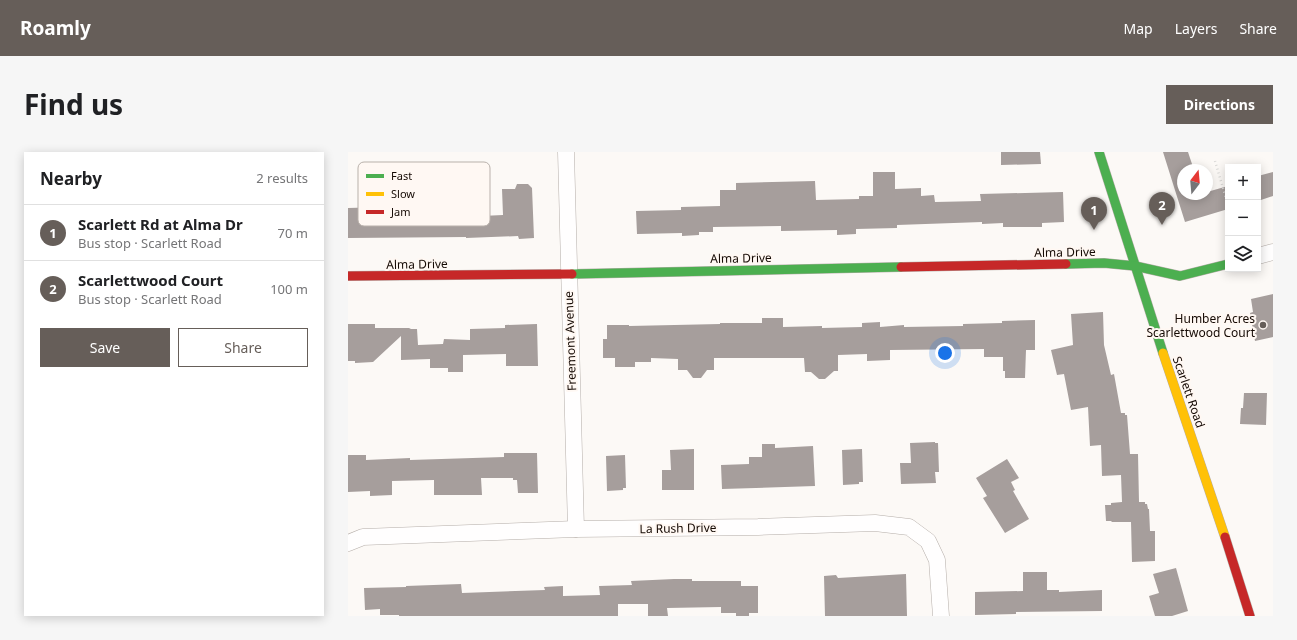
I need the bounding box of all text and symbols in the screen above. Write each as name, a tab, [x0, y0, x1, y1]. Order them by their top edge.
text: Roamly	[20, 15, 91, 41]
text: Map	[1124, 19, 1153, 38]
text: Layers	[1175, 19, 1217, 38]
text: Share	[1239, 19, 1277, 38]
text: Find us	[24, 85, 123, 123]
button: Directions	[1166, 85, 1273, 124]
legend	[358, 162, 490, 226]
north arrow	[1177, 164, 1213, 200]
map controls	[1225, 164, 1261, 272]
button: +	[1225, 164, 1261, 200]
text: Nearby	[40, 167, 102, 190]
text: Fast	[391, 168, 412, 183]
text: 2 results	[256, 169, 308, 187]
text: Slow	[391, 186, 415, 201]
pin: 2	[1149, 192, 1175, 225]
pin: 1	[1081, 197, 1107, 230]
button: −	[1225, 200, 1261, 236]
text: Jam	[390, 204, 410, 219]
text: Scarlett Rd at Alma Dr	[78, 214, 243, 234]
text: 1	[49, 224, 57, 242]
text: 70 m	[278, 224, 308, 242]
text: Bus stop · Scarlett Road	[78, 234, 222, 252]
button: layers	[1225, 236, 1261, 272]
street label: Alma Drive	[1034, 243, 1096, 261]
street label: Alma Drive	[710, 249, 772, 267]
street label: Alma Drive	[386, 255, 448, 273]
text: Scarlettwood Court	[78, 270, 223, 290]
text: 2	[49, 280, 57, 298]
text: 100 m	[270, 280, 308, 298]
text: Bus stop · Scarlett Road	[78, 290, 222, 308]
street label: Freemont Avenue	[560, 291, 580, 391]
place label: Humber Acres Scarlettwood Court	[1146, 310, 1256, 341]
marker: Humber Acres Scarlettwood Court	[1258, 320, 1268, 330]
button: Save	[40, 328, 170, 367]
button: Share	[178, 328, 308, 367]
your location	[935, 343, 955, 363]
street label: Scarlett Road	[1169, 354, 1209, 430]
street label: La Rush Drive	[639, 519, 717, 537]

